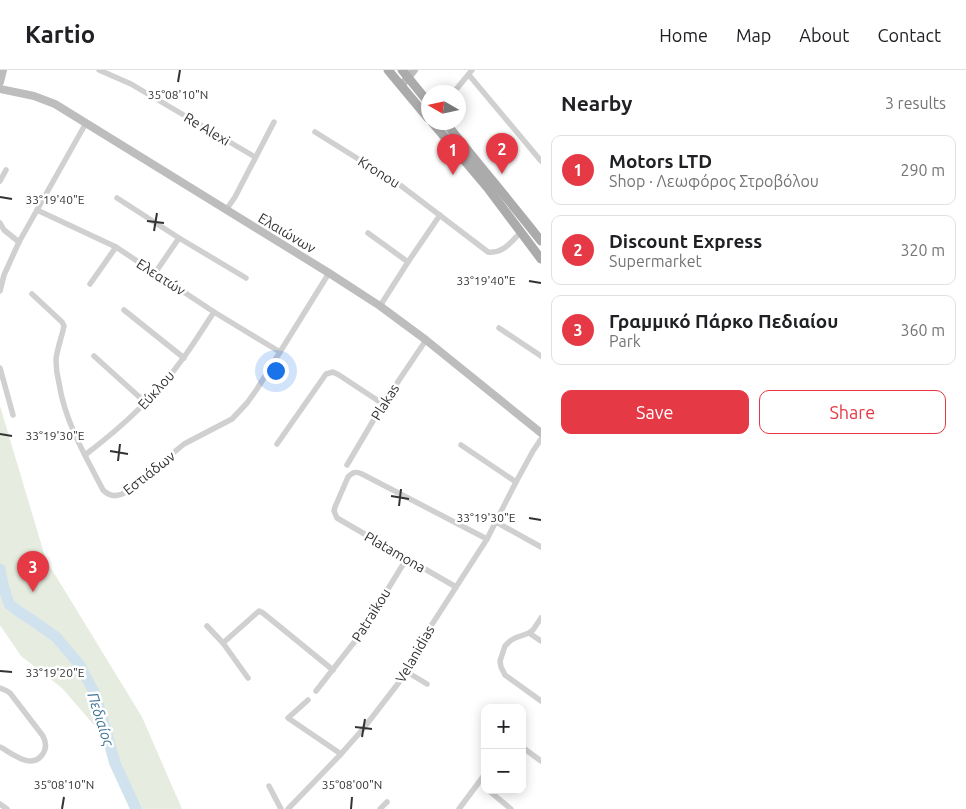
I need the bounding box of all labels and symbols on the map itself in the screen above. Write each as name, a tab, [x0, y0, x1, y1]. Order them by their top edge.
north arrow	[421, 85, 466, 130]
text: 35°08'10"N	[148, 88, 208, 101]
street label: Re Alexi	[181, 109, 233, 149]
pin: 2	[486, 133, 518, 174]
pin: 1	[437, 134, 469, 175]
street label: Kronou	[355, 153, 403, 191]
text: 33°19'40"E	[26, 193, 85, 206]
street label: Ελαιώνων	[256, 210, 319, 256]
street label: Ελεατών	[134, 255, 189, 299]
text: 33°19'40"E	[457, 274, 516, 287]
your location	[263, 358, 289, 384]
street label: Εύκλου	[135, 367, 177, 413]
street label: Plakas	[368, 381, 402, 423]
text: 33°19'30"E	[26, 429, 85, 442]
street label: Εστιάδων	[120, 448, 178, 498]
text: 33°19'30"E	[457, 511, 516, 524]
street label: Platamona	[362, 528, 428, 576]
pin: 3	[17, 551, 49, 592]
street label: Patraikou	[348, 585, 394, 645]
street label: Velanidias	[392, 623, 438, 685]
text: 33°19'20"E	[26, 666, 85, 679]
water label: Πεδιαίος	[84, 690, 118, 748]
text: 35°08'10"N	[34, 778, 94, 791]
text: 35°08'00"N	[322, 778, 382, 791]

